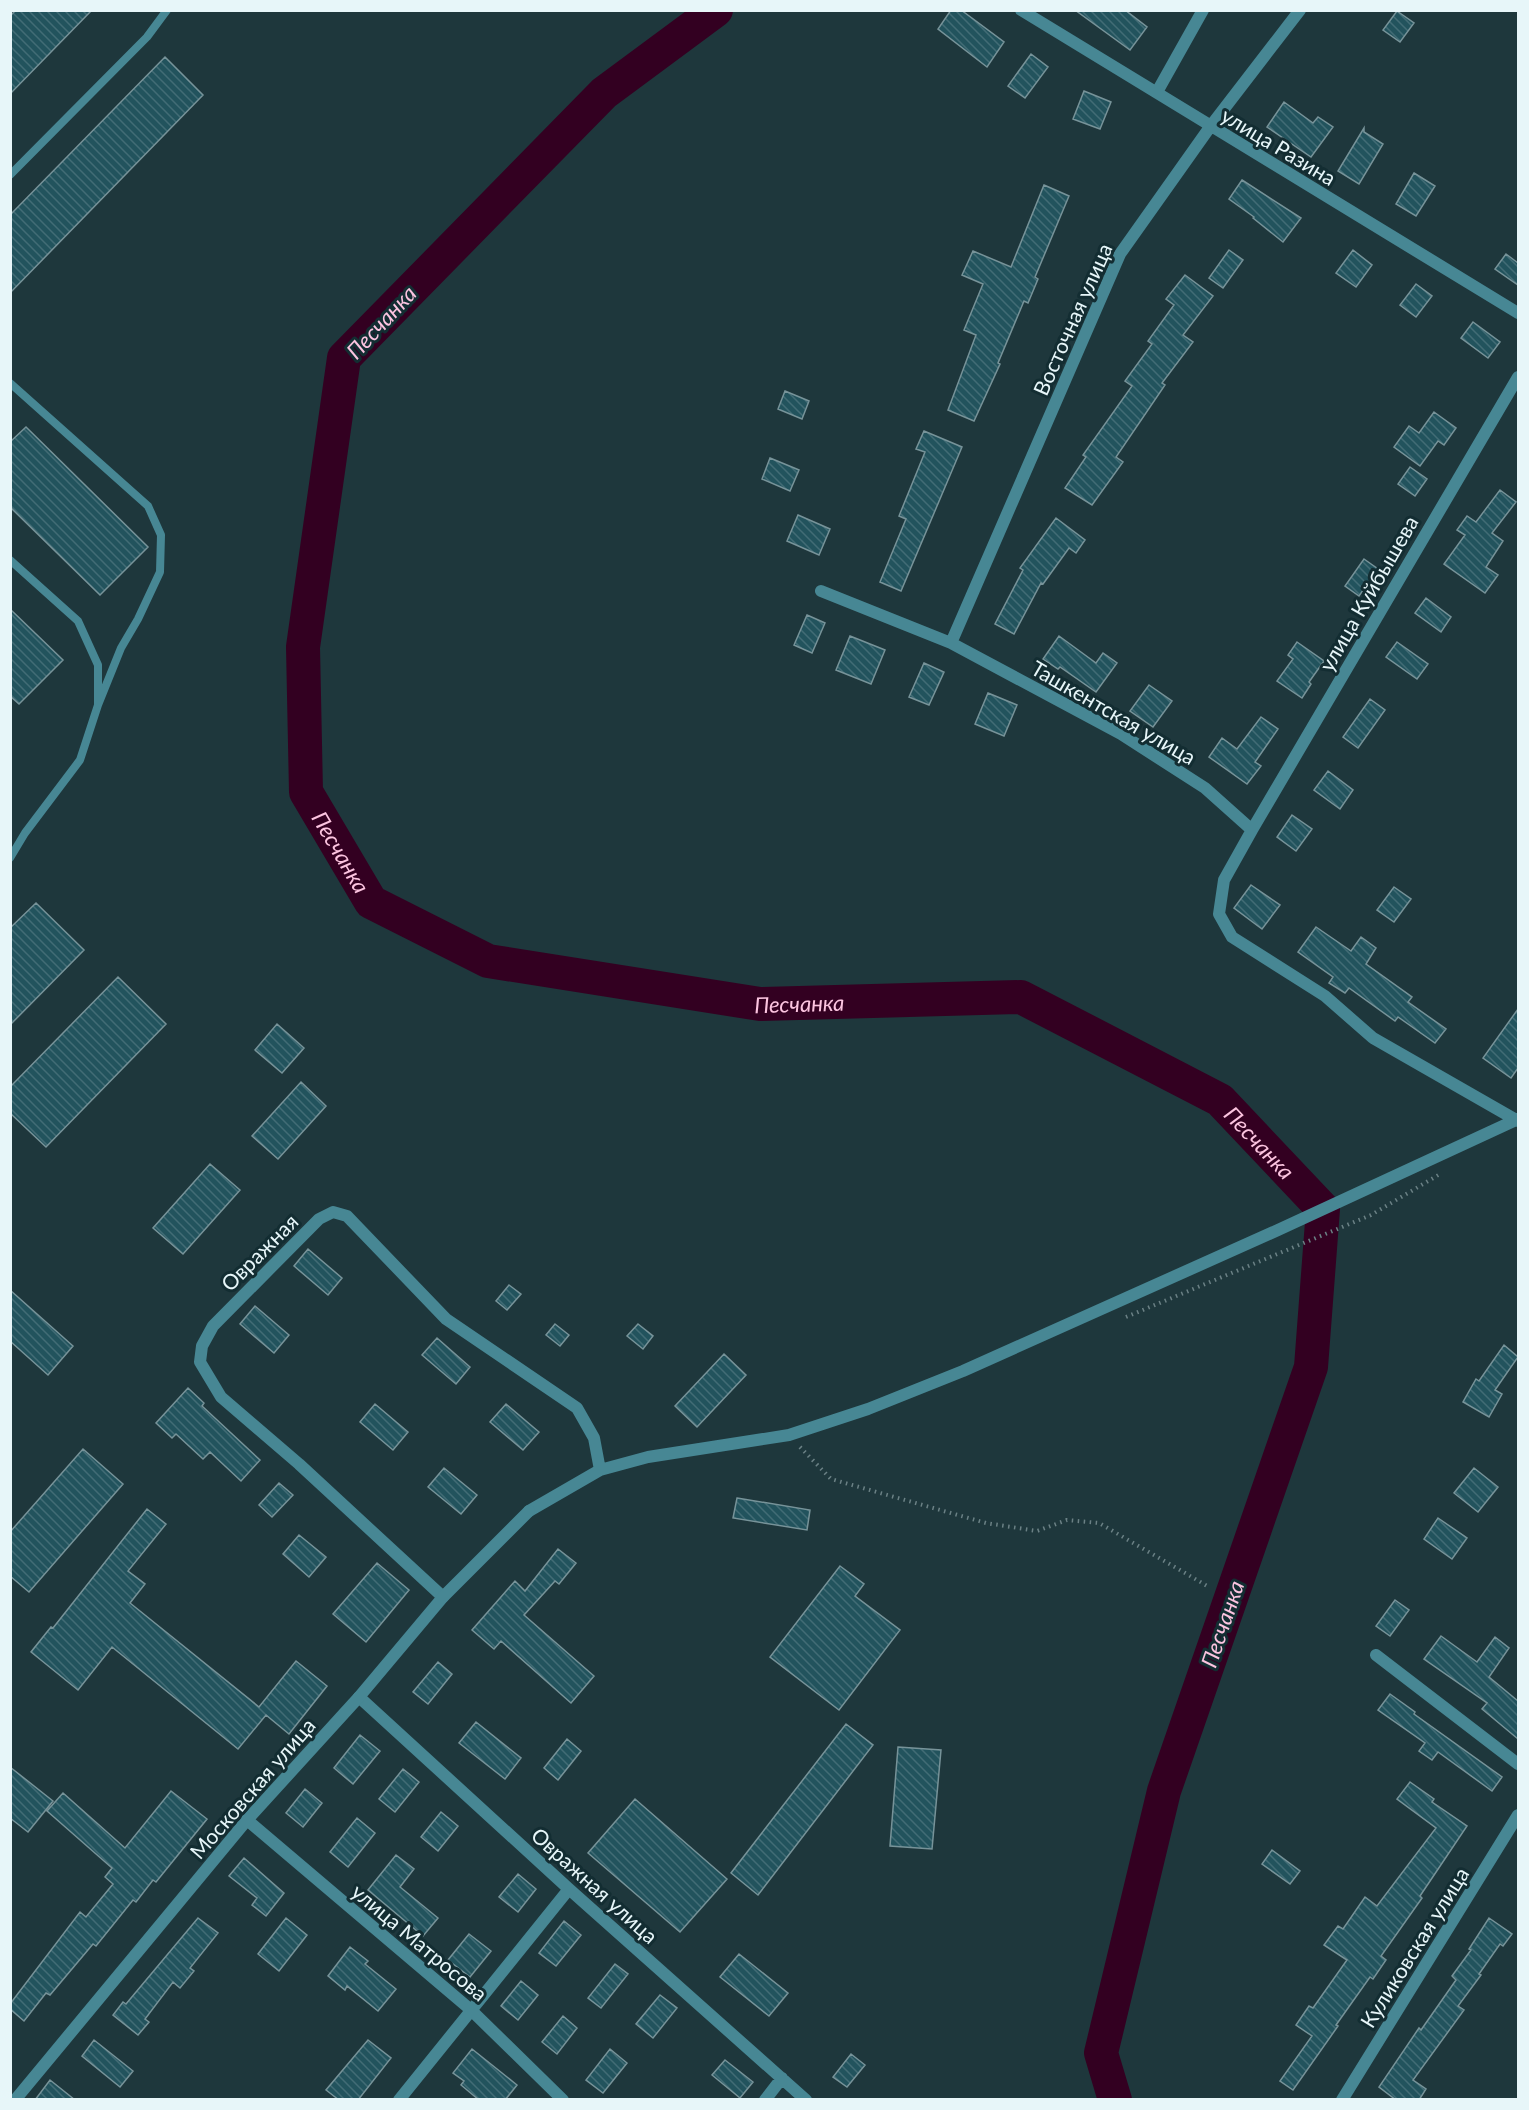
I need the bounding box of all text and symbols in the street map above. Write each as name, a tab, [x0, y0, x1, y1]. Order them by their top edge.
street label: улица Разина	[1217, 102, 1341, 190]
street label: Восточная улица	[1027, 239, 1117, 399]
water label: Песчанка	[340, 280, 422, 364]
street label: улица Куйбышева	[1313, 511, 1423, 675]
street label: Ташкентская улица	[1027, 655, 1201, 769]
water label: Песчанка	[307, 806, 376, 897]
water label: Песчанка	[754, 988, 845, 1018]
water label: Песчанка	[1219, 1100, 1301, 1184]
street label: Овражная	[215, 1208, 303, 1296]
water label: Песчанка	[1195, 1577, 1249, 1671]
street label: Московская улица	[184, 1713, 320, 1863]
street label: Овражная улица	[527, 1822, 663, 1948]
street label: Куликовская улица	[1355, 1862, 1473, 2032]
street label: улица Матросова	[347, 1878, 493, 2006]

